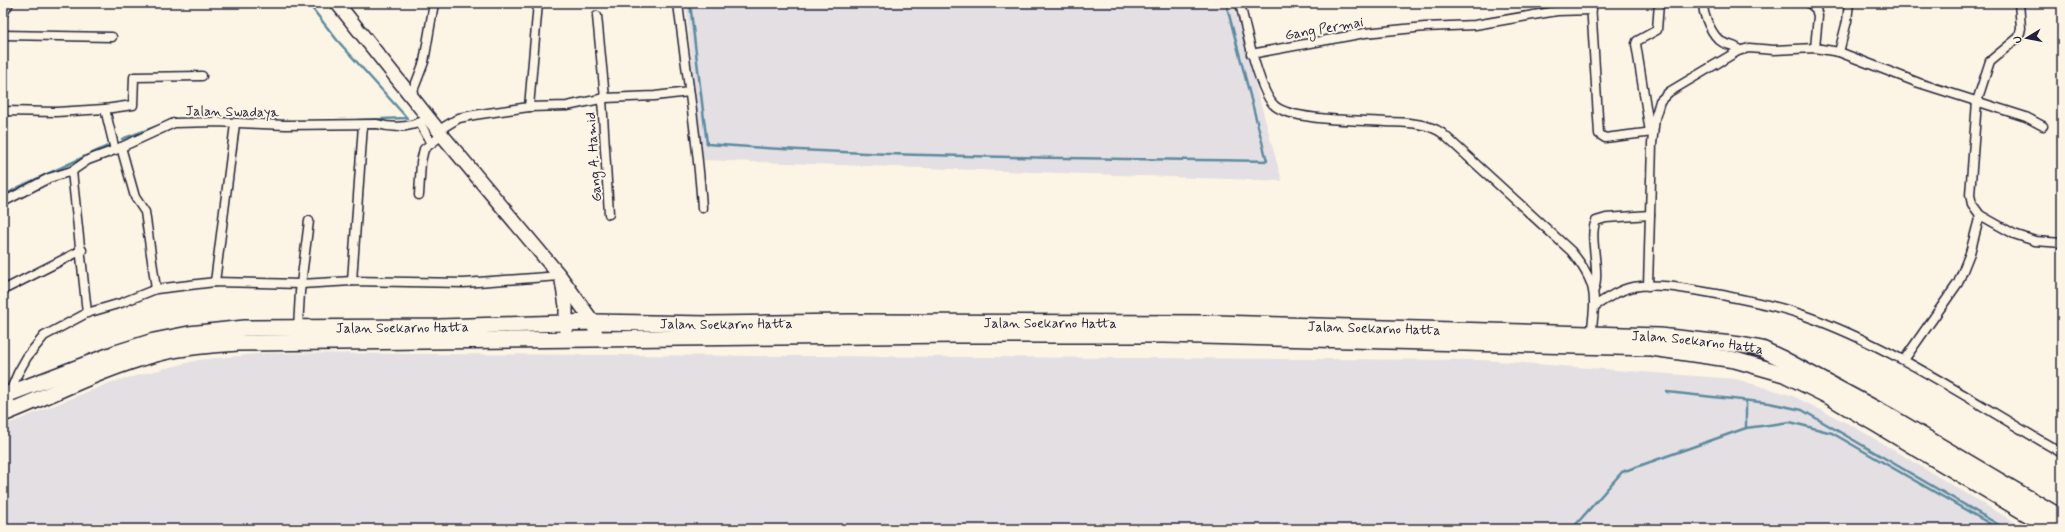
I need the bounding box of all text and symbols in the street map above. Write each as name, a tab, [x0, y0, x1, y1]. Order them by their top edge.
street label: Gang Permai	[1284, 13, 1365, 46]
north arrow	[2007, 18, 2047, 58]
text: U	[2011, 35, 2026, 44]
street label: Jalan Swadaya	[185, 102, 279, 122]
street label: Gang A. Hamid	[582, 111, 607, 203]
street label: Jalan Soekarno Hatta	[983, 314, 1117, 333]
street label: Jalan Soekarno Hatta	[659, 315, 793, 334]
street label: Jalan Soekarno Hatta	[336, 318, 469, 338]
street label: Jalan Soekarno Hatta	[1307, 318, 1441, 340]
street label: Jalan Soekarno Hatta	[1631, 327, 1765, 359]

